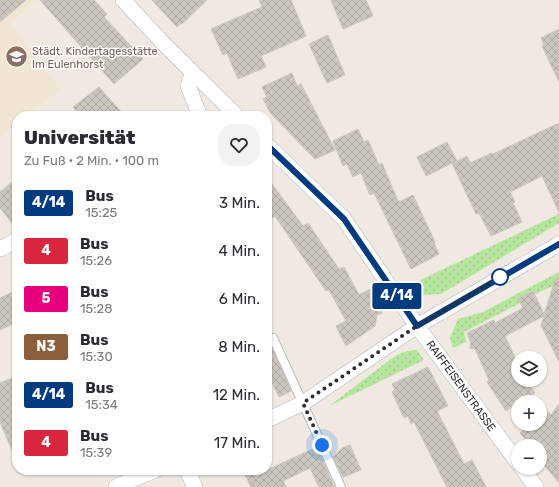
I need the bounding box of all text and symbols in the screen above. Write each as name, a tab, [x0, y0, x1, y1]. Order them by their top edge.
school or university icon: Städt. Kindertagesstätte Im Eulenhorst	[4, 44, 30, 70]
place label: Städt. Kindertagesstätte Im Eulenhorst	[32, 45, 158, 71]
button: heart	[218, 124, 260, 166]
text: Universität	[24, 126, 135, 149]
text: Zu Fuß · 2 Min. · 100 m	[24, 153, 159, 168]
text: Bus	[85, 187, 114, 205]
text: 4/14	[32, 194, 65, 211]
text: 3 Min.	[219, 194, 260, 212]
text: 15:25	[85, 205, 117, 220]
text: Bus	[80, 235, 108, 253]
text: 4	[41, 242, 51, 259]
text: 4 Min.	[219, 242, 260, 260]
text: 15:26	[80, 253, 112, 268]
unlabelled marker	[491, 268, 509, 286]
text: Bus	[80, 283, 108, 301]
line badge: 4/14	[369, 283, 425, 309]
text: 4/14	[380, 287, 414, 304]
text: 5	[41, 290, 51, 307]
text: 6 Min.	[219, 290, 260, 308]
text: 15:28	[80, 301, 113, 316]
text: Bus	[80, 331, 108, 349]
text: N3	[36, 338, 56, 355]
text: 8 Min.	[218, 338, 260, 356]
street label: RAIFFEISENSTRASSE	[424, 338, 499, 434]
text: 15:30	[80, 349, 113, 364]
map controls	[511, 351, 547, 475]
button: layers	[511, 351, 547, 387]
text: Bus	[85, 379, 114, 397]
text: 4/14	[32, 386, 65, 403]
text: 12 Min.	[213, 386, 260, 404]
button: +	[511, 395, 547, 431]
text: 15:34	[85, 397, 118, 412]
text: Bus	[80, 427, 108, 445]
text: 4	[41, 434, 51, 451]
text: 17 Min.	[214, 434, 260, 452]
your location	[312, 435, 332, 455]
button: −	[511, 439, 547, 475]
text: 15:39	[80, 445, 112, 460]

